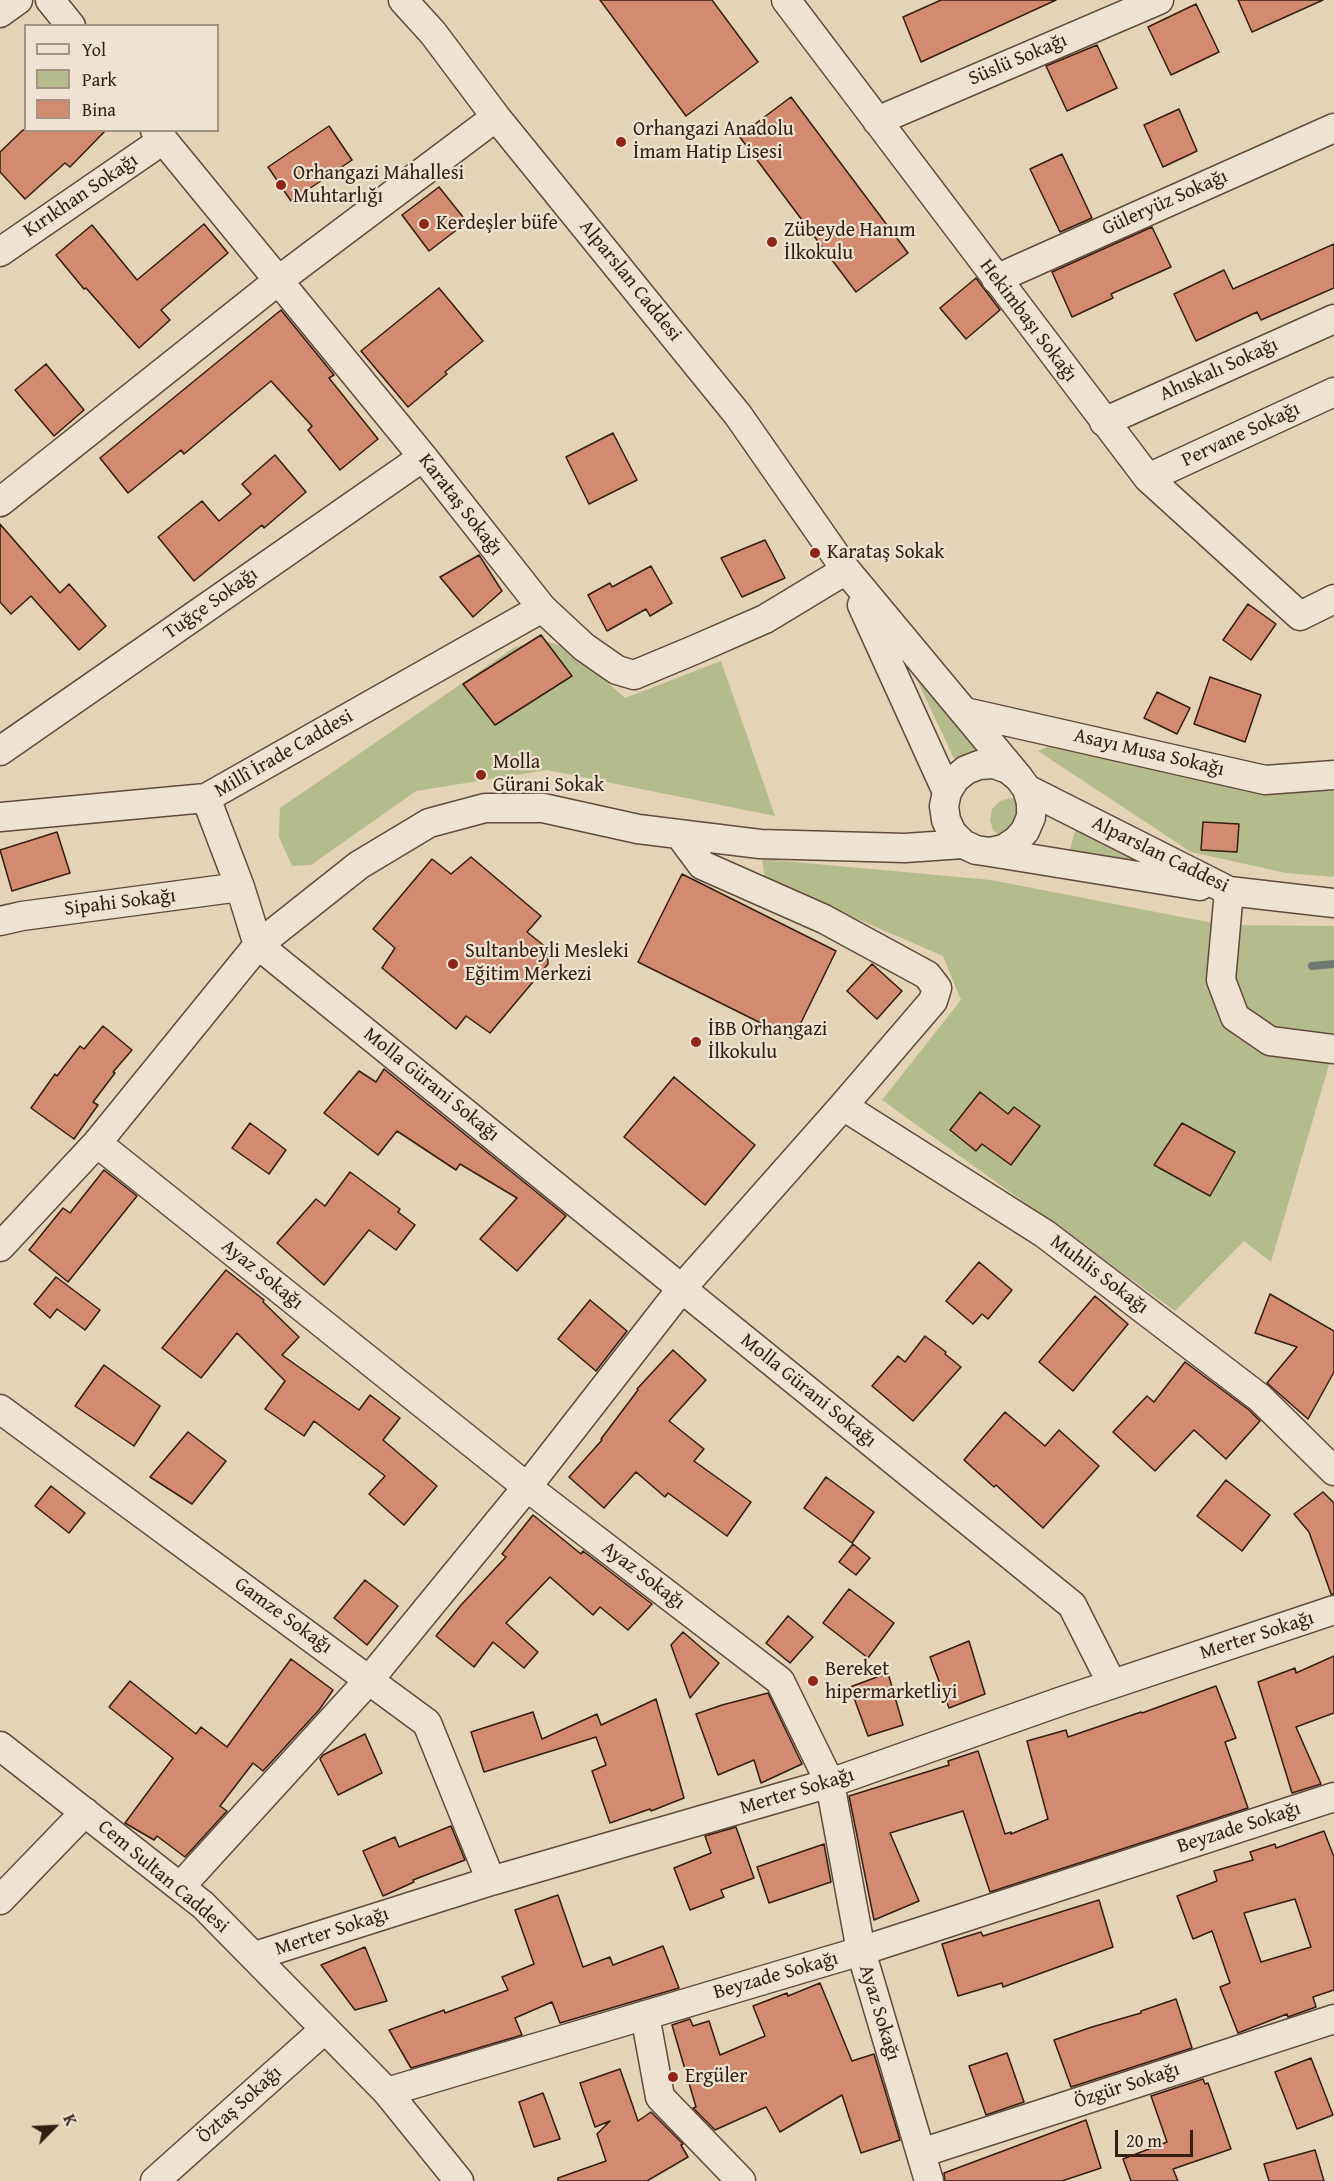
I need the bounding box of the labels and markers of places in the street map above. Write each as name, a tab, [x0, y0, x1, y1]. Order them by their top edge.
place label: Orhangazi Anadolu İmam Hatip Lisesi	[633, 118, 794, 165]
marker: Orhangazi Anadolu İmam Hatip Lisesi	[614, 135, 628, 149]
place label: Orhangazi Mahallesi Muhtarlığı	[293, 162, 464, 209]
marker: Orhangazi Mahallesi Muhtarlığı	[274, 178, 288, 192]
place label: Kerdeşler büfe	[436, 212, 558, 236]
marker: Kerdeşler büfe	[417, 217, 431, 231]
place label: Zübeyde Hanım İlkokulu	[784, 219, 915, 266]
marker: Zübeyde Hanım İlkokulu	[765, 235, 779, 249]
place label: Karataş Sokak	[827, 541, 944, 565]
marker: Karataş Sokak	[808, 546, 822, 560]
place label: Molla Gürani Sokak	[493, 751, 604, 798]
marker: Molla Gürani Sokak	[474, 768, 488, 782]
place label: Sultanbeyli Mesleki Eğitim Merkezi	[465, 940, 629, 987]
marker: Sultanbeyli Mesleki Eğitim Merkezi	[446, 957, 460, 971]
place label: İBB Orhangazi İlkokulu	[708, 1018, 827, 1065]
marker: İBB Orhangazi İlkokulu	[689, 1035, 703, 1049]
place label: Bereket hipermarketliyi	[825, 1658, 957, 1705]
marker: Bereket hipermarketliyi	[806, 1674, 820, 1688]
place label: Ergüler	[685, 2065, 747, 2089]
marker: Ergüler	[666, 2070, 680, 2084]

